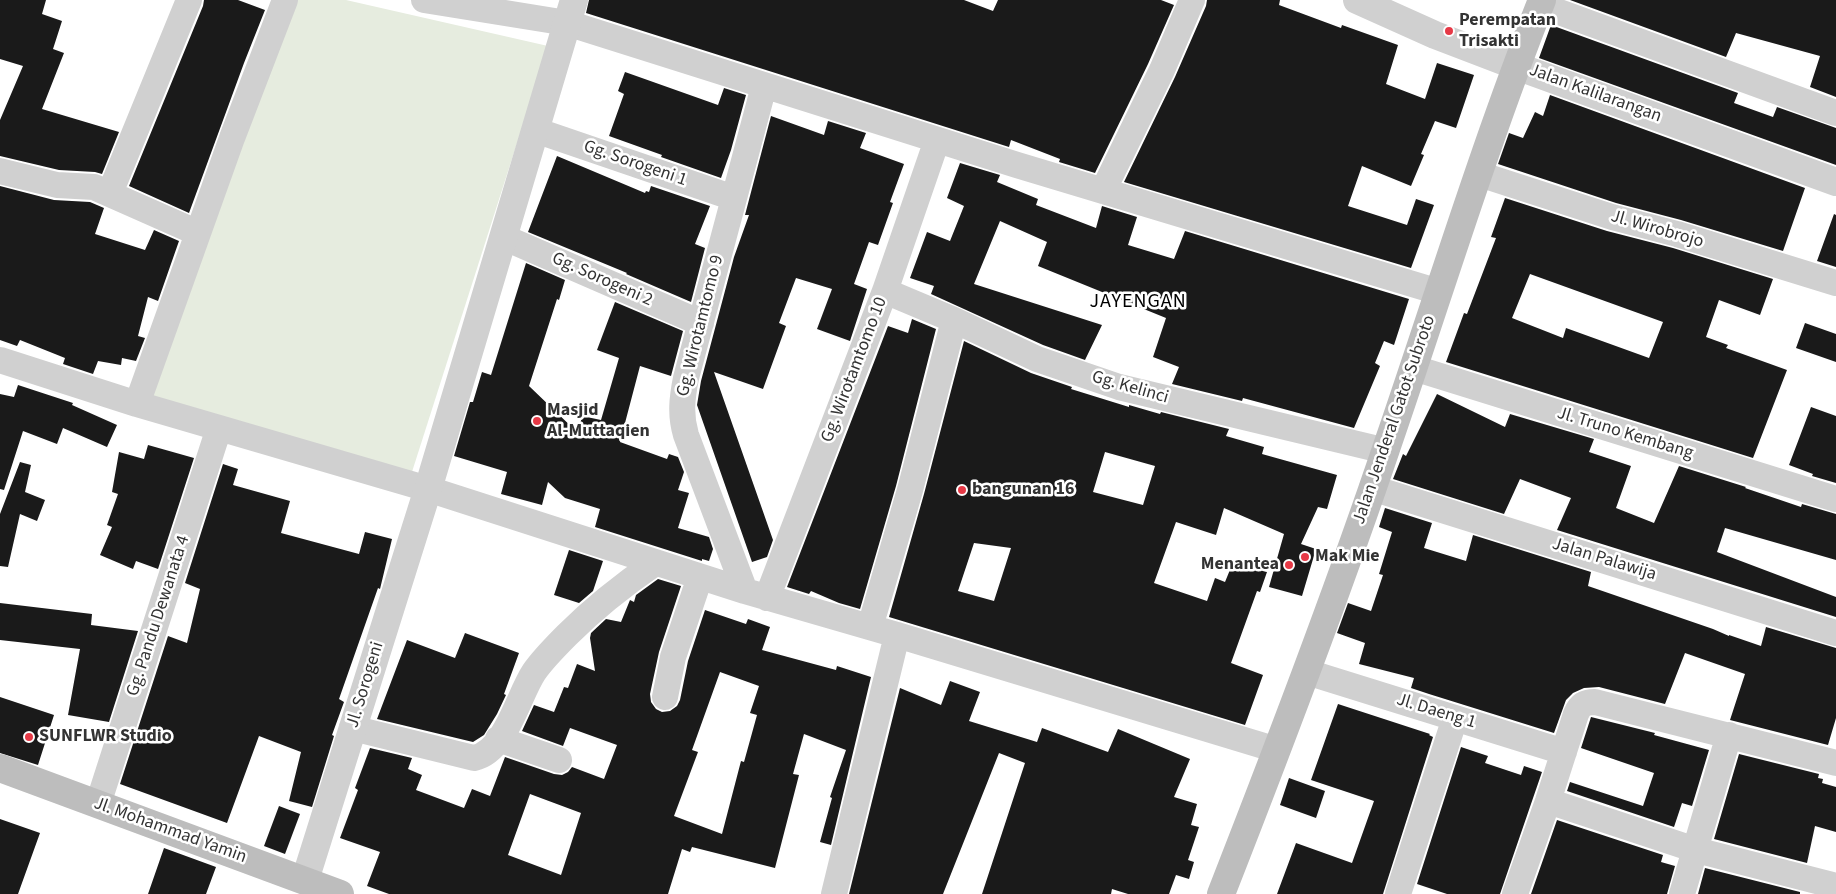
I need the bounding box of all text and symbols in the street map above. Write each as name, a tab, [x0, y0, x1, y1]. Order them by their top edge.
place label: Perempatan Trisakti	[1459, 10, 1556, 52]
marker: Perempatan Trisakti	[1443, 25, 1455, 37]
street label: Jalan Kalilarangan	[1526, 60, 1664, 128]
street label: Gg. Sorogeni 1	[580, 136, 690, 192]
street label: Jl. Wirobrojo	[1608, 206, 1706, 254]
street label: Gg. Sorogeni 2	[548, 248, 656, 312]
street label: Gg. Wirotamtomo 9	[673, 253, 729, 399]
district label: JAYENGAN	[1088, 291, 1188, 315]
street label: Gg. Wirotamtomo 10	[817, 294, 893, 446]
street label: Jalan Jenderal Gatot Subroto	[1349, 313, 1441, 527]
street label: Gg. Kelinci	[1089, 367, 1171, 409]
place label: Masjid Al-Muttaqien	[547, 400, 650, 442]
street label: Jl. Truno Kembang	[1554, 403, 1696, 465]
marker: Masjid Al-Muttaqien	[531, 415, 543, 427]
place label: bangunan 16	[972, 479, 1074, 501]
marker: bangunan 16	[956, 484, 968, 496]
street label: Gg. Pandu Dewanata 4	[123, 533, 195, 699]
street label: Jalan Palawija	[1549, 534, 1659, 586]
place label: Mak Mie	[1315, 546, 1380, 568]
marker: Mak Mie	[1299, 551, 1311, 563]
place label: Menantea	[1201, 554, 1279, 576]
marker: Menantea	[1283, 559, 1295, 571]
street label: Jl. Sorogeni	[343, 640, 389, 730]
street label: Jl. Daeng 1	[1394, 690, 1478, 734]
place label: SUNFLWR Studio	[39, 726, 172, 748]
marker: SUNFLWR Studio	[23, 731, 35, 743]
street label: Jl. Mohammad Yamin	[91, 793, 249, 869]

